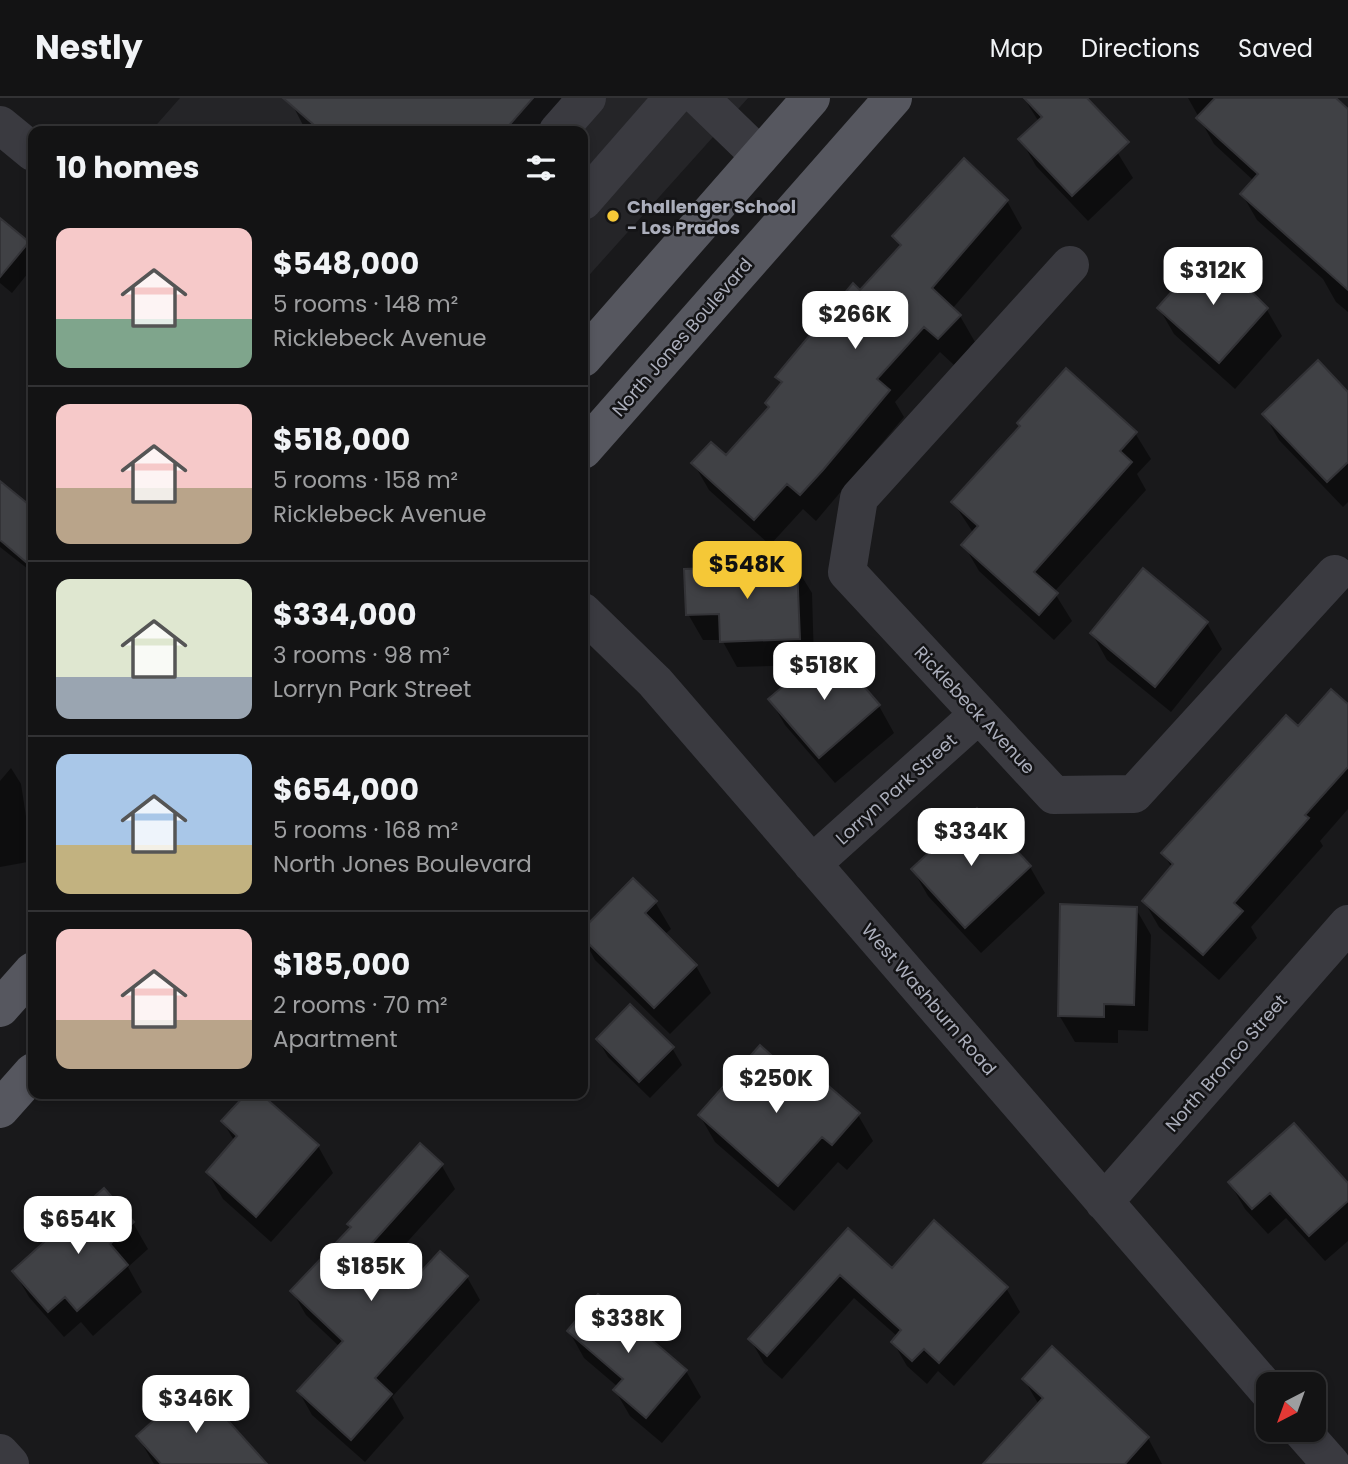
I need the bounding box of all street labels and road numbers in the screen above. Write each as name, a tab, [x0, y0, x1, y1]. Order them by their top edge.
street label: North Jones Boulevard	[606, 252, 758, 422]
street label: Ricklebeck Avenue	[909, 640, 1041, 780]
street label: Lorryn Park Street	[830, 728, 962, 850]
street label: West Washburn Road	[856, 918, 1002, 1080]
street label: North Bronco Street	[1159, 989, 1293, 1137]

